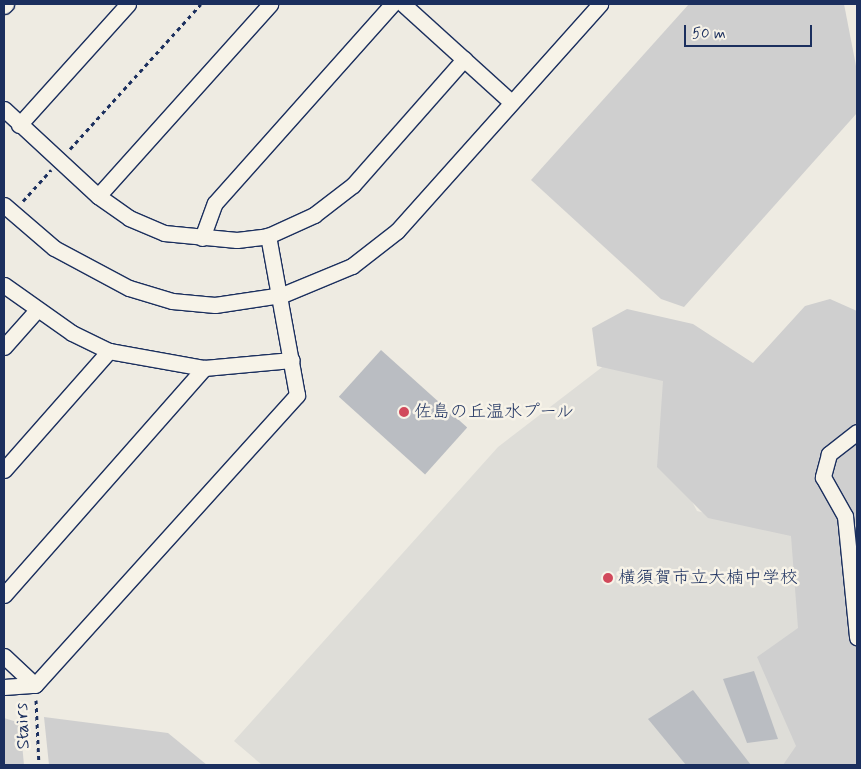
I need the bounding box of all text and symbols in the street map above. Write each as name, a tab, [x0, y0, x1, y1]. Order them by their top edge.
scale bar	[686, 15, 814, 47]
text: 50 m	[692, 24, 726, 44]
place label: 佐島の丘温水プール	[414, 401, 575, 423]
marker: 佐島の丘温水プール	[398, 406, 410, 418]
place label: 横須賀市立大楠中学校	[618, 567, 798, 589]
marker: 横須賀市立大楠中学校	[602, 572, 614, 584]
street label: Stairs	[11, 702, 35, 750]

